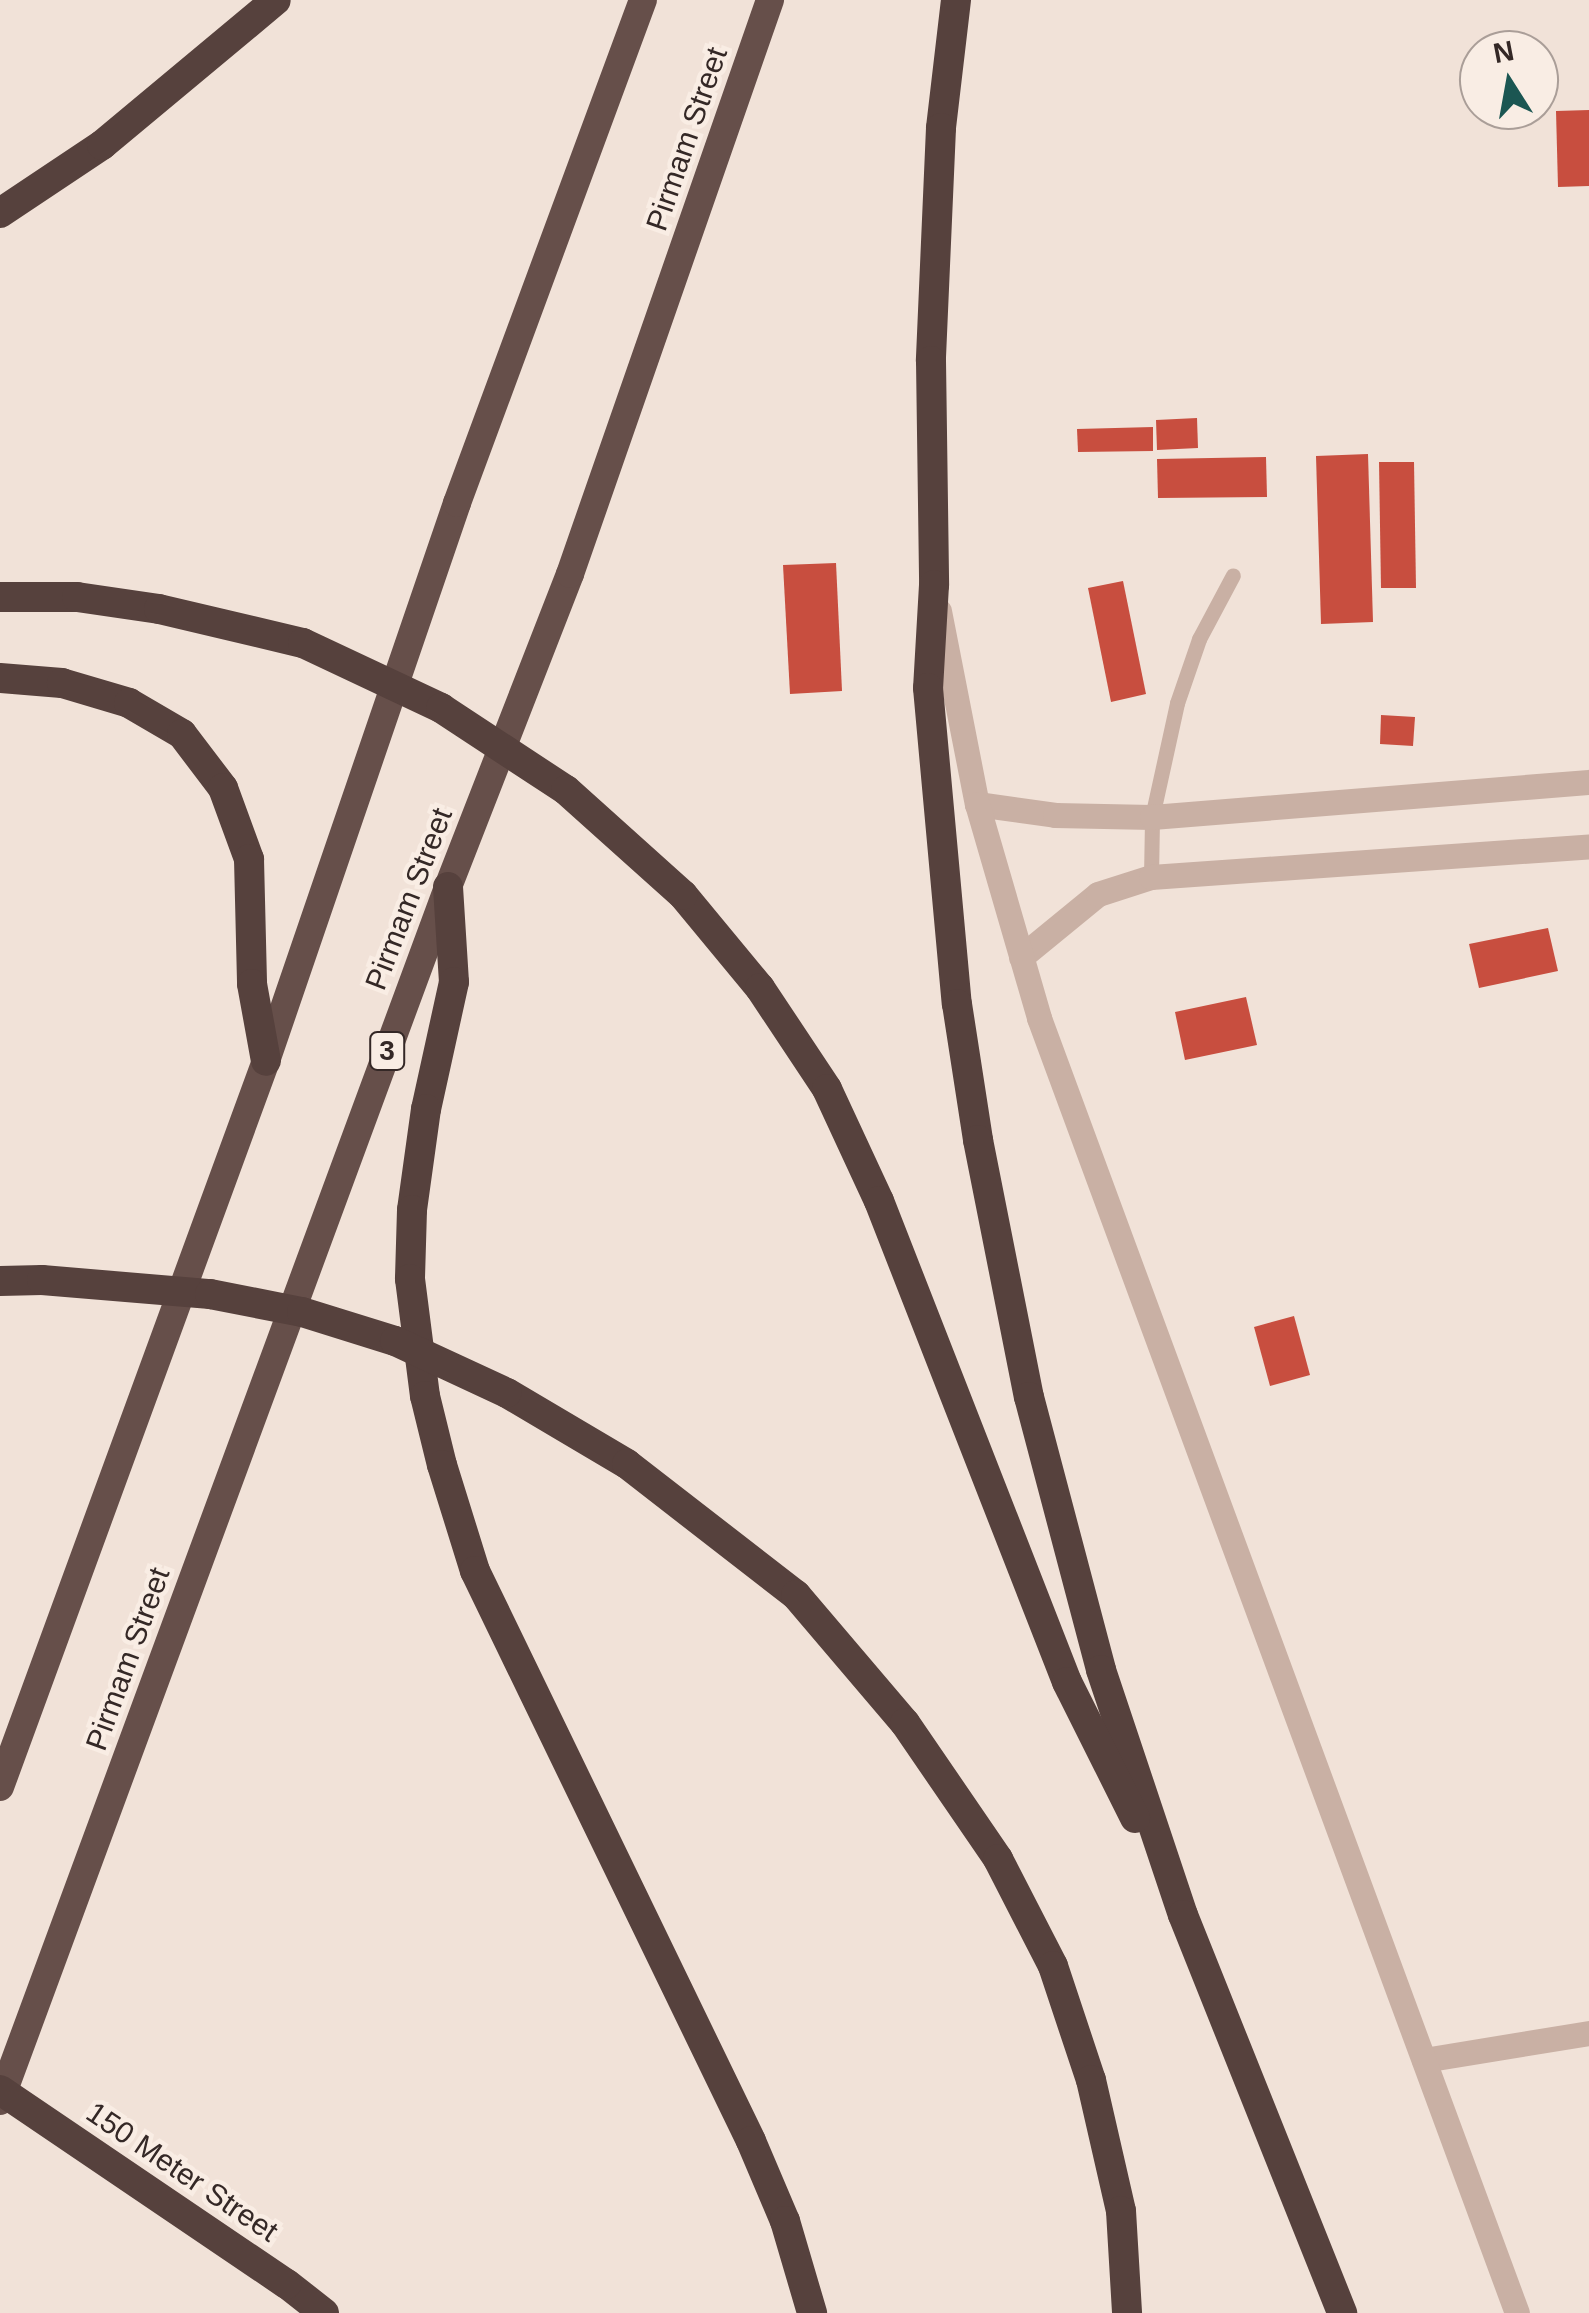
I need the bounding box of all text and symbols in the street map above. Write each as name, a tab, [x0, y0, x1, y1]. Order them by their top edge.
north arrow	[1459, 30, 1559, 130]
text: N	[1491, 35, 1516, 69]
street label: Pirmam Street	[639, 43, 735, 235]
street label: Pirmam Street	[358, 803, 460, 995]
road number: 3	[367, 1028, 407, 1074]
street label: Pirmam Street	[78, 1563, 178, 1755]
street label: 150 Meter Street	[79, 2095, 285, 2249]

